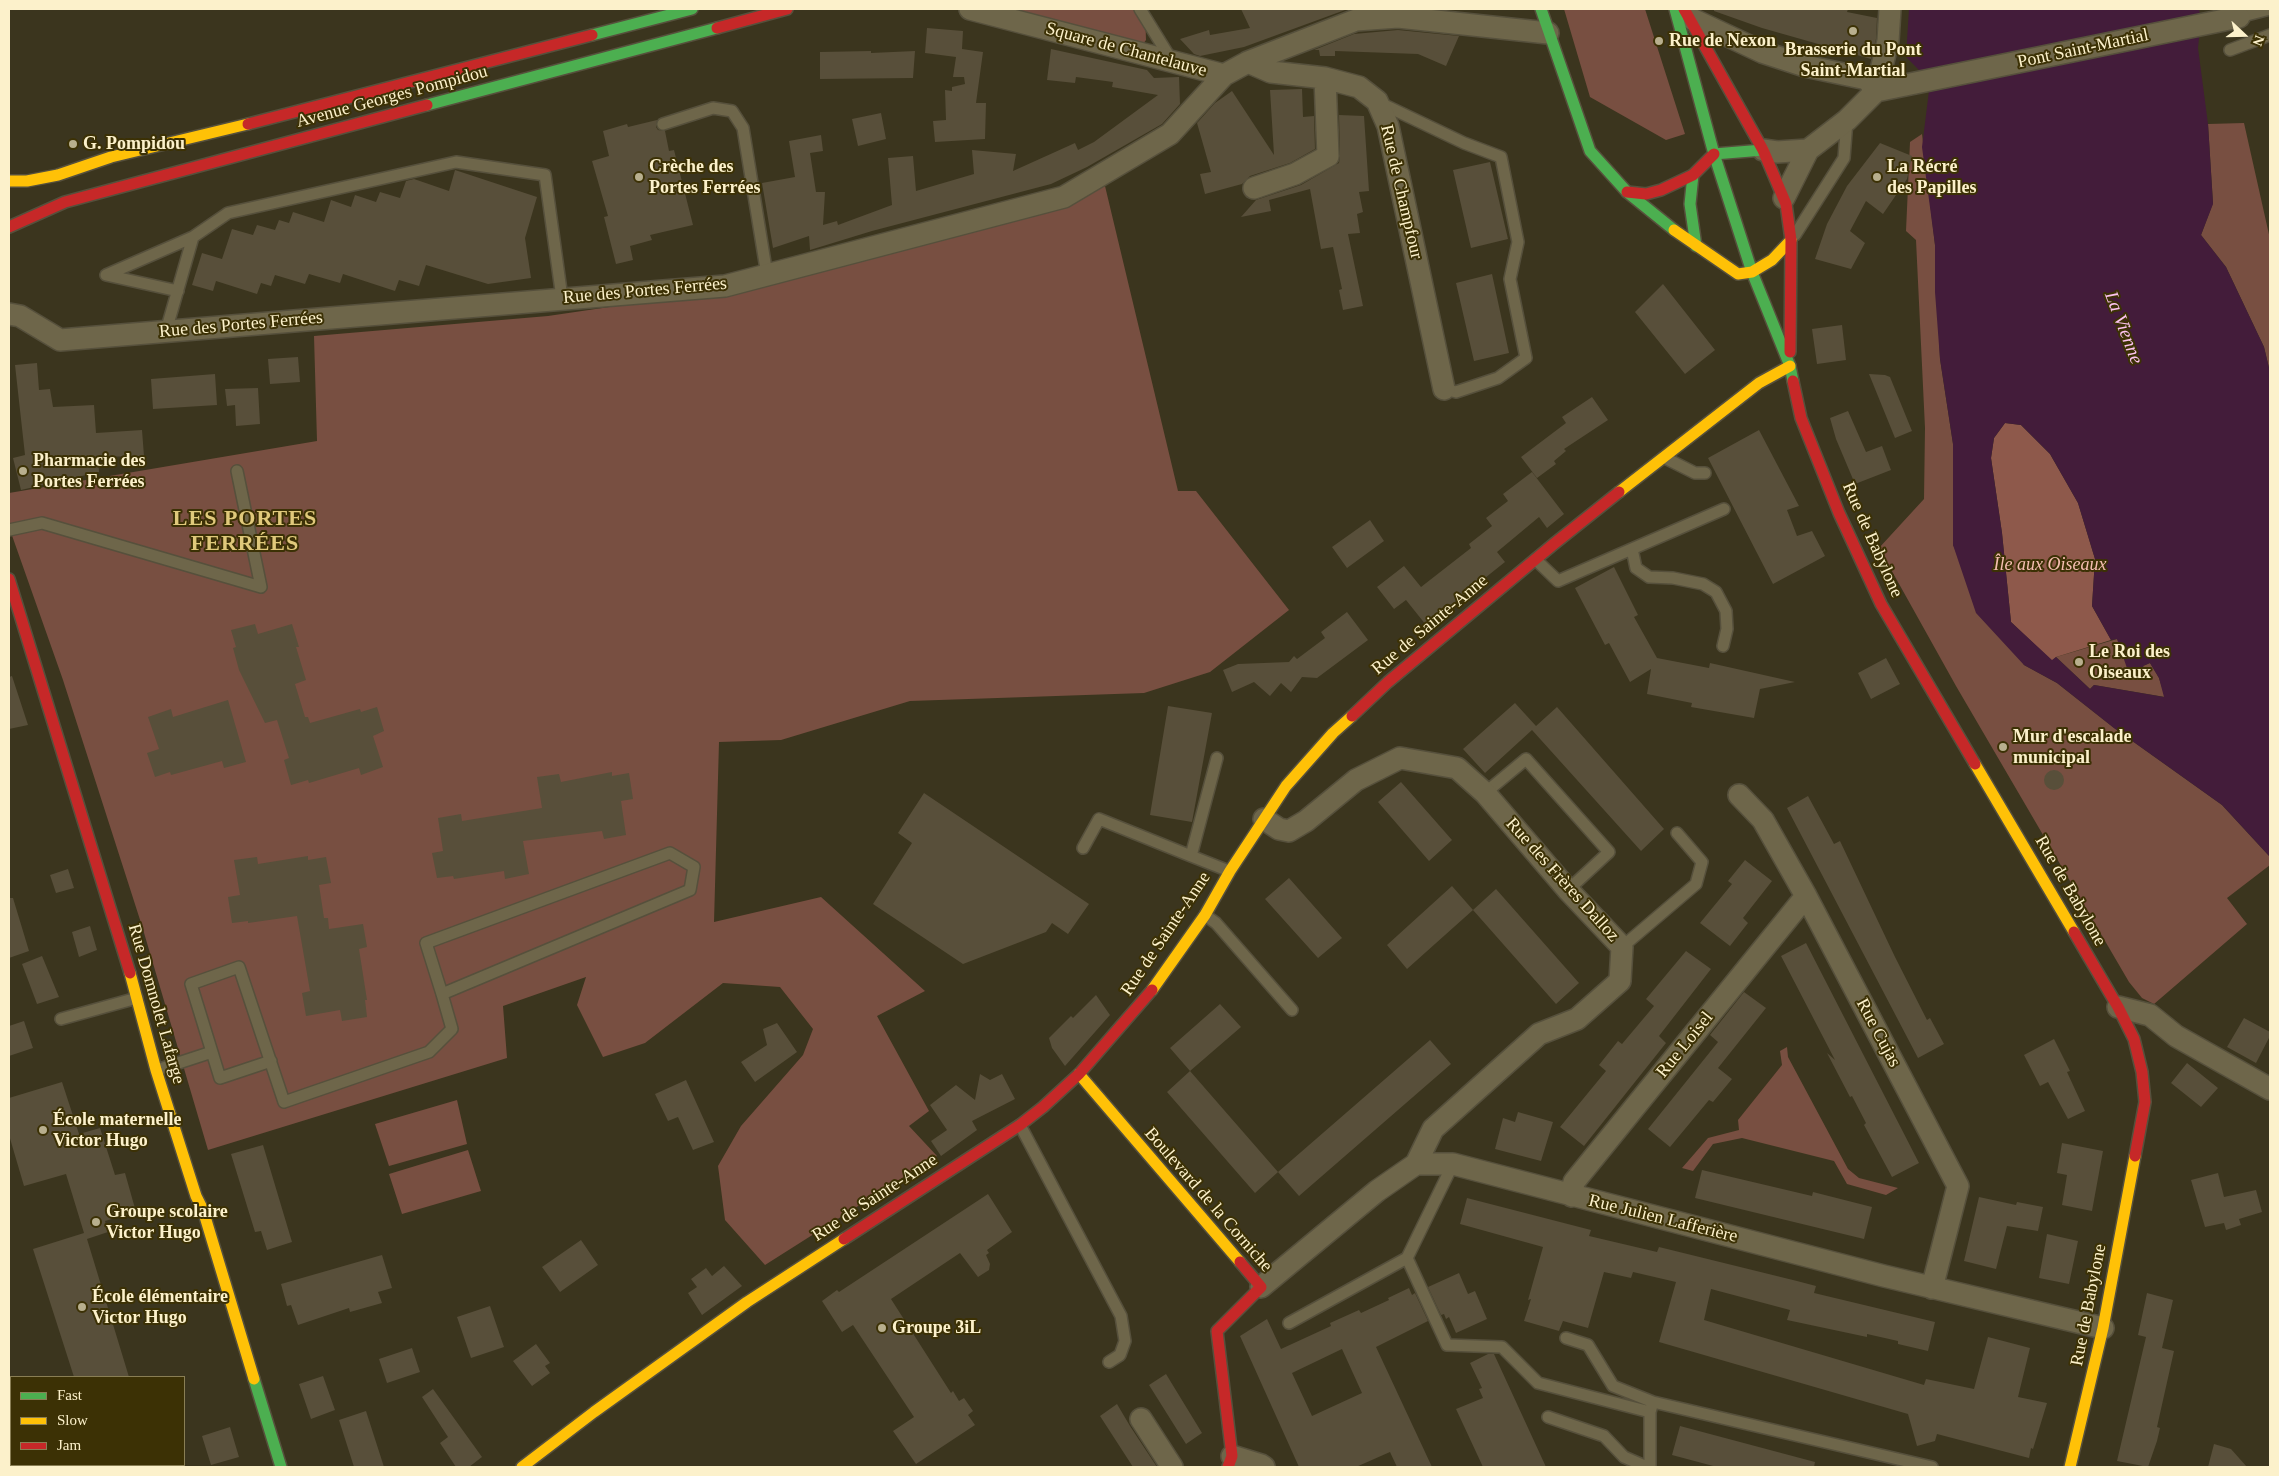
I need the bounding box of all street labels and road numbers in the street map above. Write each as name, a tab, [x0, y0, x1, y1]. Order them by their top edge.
street label: Square de Chantelauve	[1043, 18, 1209, 82]
street label: Pont Saint-Martial	[2015, 25, 2151, 73]
street label: Avenue Georges Pompidou	[294, 61, 490, 133]
street label: Rue de Champfour	[1375, 123, 1427, 261]
street label: Rue des Portes Ferrées	[562, 273, 728, 309]
street label: Rue des Portes Ferrées	[158, 307, 324, 343]
street label: Rue de Babylone	[1837, 479, 1907, 601]
street label: Rue de Sainte-Anne	[1368, 570, 1492, 680]
street label: Rue des Frères Dalloz	[1501, 814, 1623, 946]
street label: Rue de Babylone	[2030, 832, 2110, 950]
street label: Rue de Sainte-Anne	[1117, 868, 1215, 1000]
street label: Rue Domnolet Lafarge	[123, 921, 189, 1087]
street label: Rue Cujas	[1851, 995, 1905, 1071]
street label: Rue Loisel	[1652, 1008, 1718, 1082]
street label: Boulevard de la Corniche	[1139, 1123, 1277, 1277]
street label: Rue de Sainte-Anne	[808, 1149, 942, 1247]
street label: Rue Julien Lafferière	[1586, 1190, 1740, 1248]
street label: Rue de Babylone	[2067, 1242, 2111, 1368]

